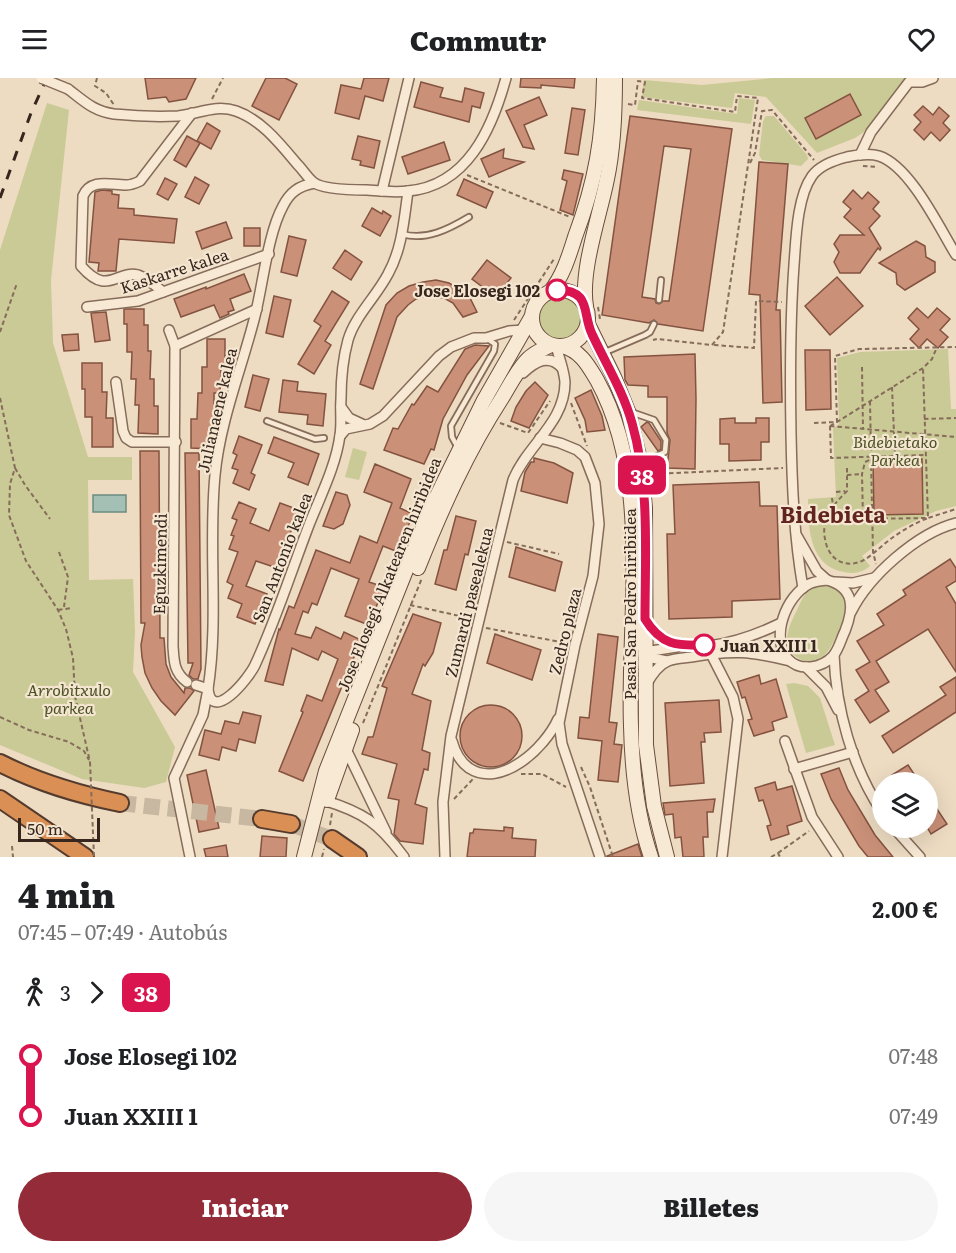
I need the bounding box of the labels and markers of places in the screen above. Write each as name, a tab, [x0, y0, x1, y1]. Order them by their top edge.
place label: Jose Elosegi 102	[414, 278, 540, 302]
marker: Jose Elosegi 102	[546, 279, 568, 301]
place label: Juan XXIII 1	[720, 633, 818, 657]
marker: Juan XXIII 1	[693, 634, 715, 656]

